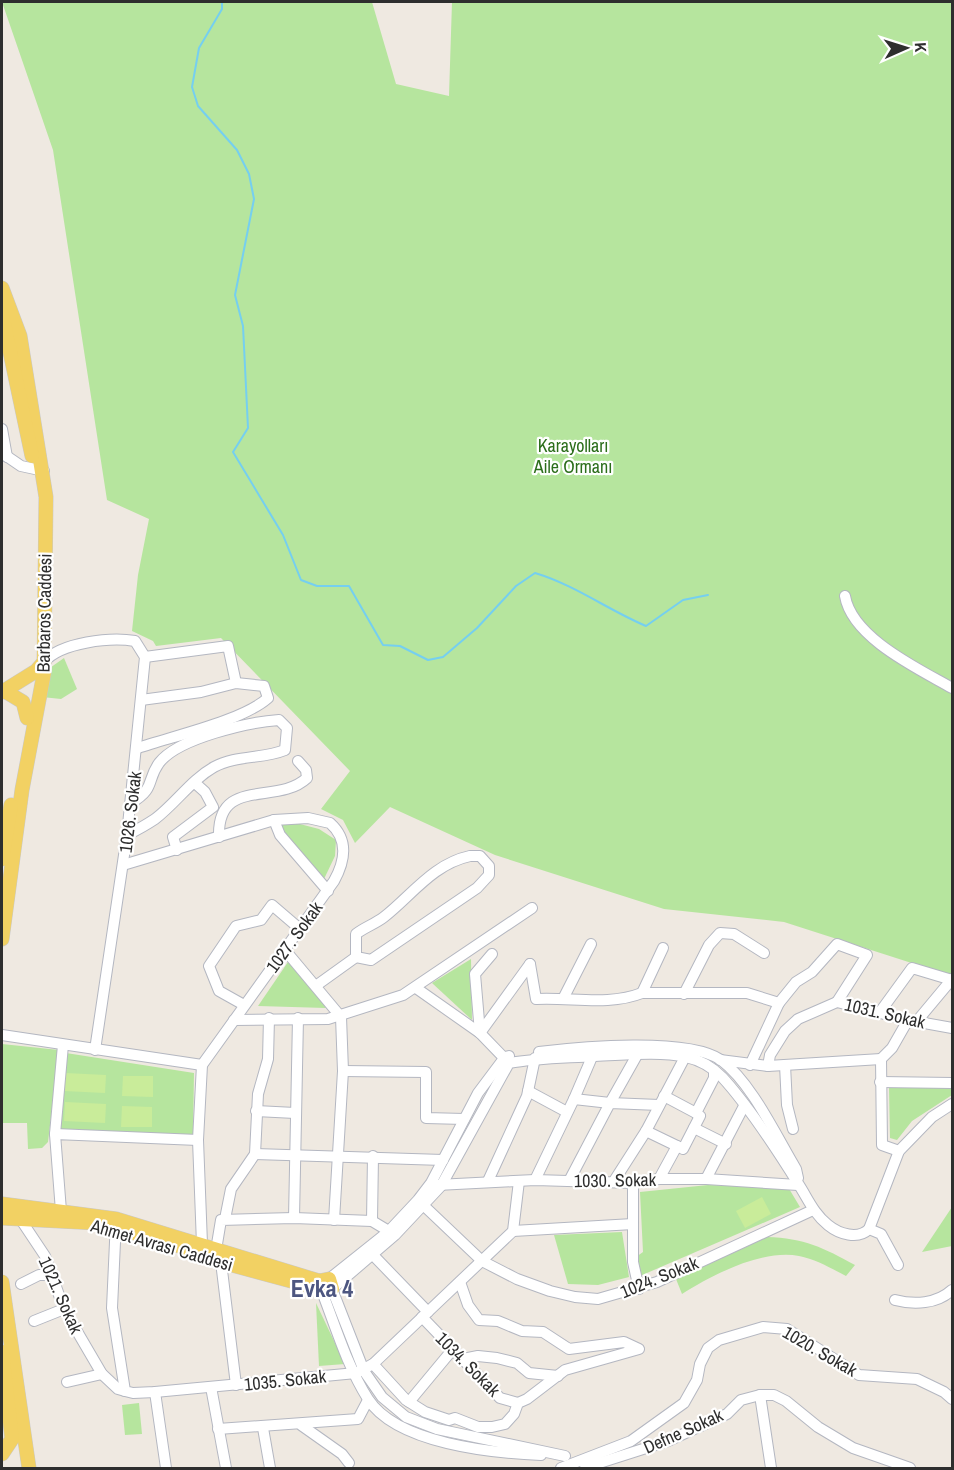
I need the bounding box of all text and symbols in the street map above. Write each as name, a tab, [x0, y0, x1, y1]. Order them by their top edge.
north arrow	[876, 18, 936, 78]
text: K	[910, 42, 932, 53]
park label: Karayolları Aile Ormanı	[533, 433, 612, 479]
street label: Barbaros Caddesi	[30, 553, 58, 673]
street label: 1026. Sokak	[113, 769, 147, 854]
street label: 1027. Sokak	[260, 896, 329, 978]
street label: 1031. Sokak	[842, 992, 928, 1035]
street label: 1030. Sokak	[574, 1167, 657, 1193]
street label: Ahmet Avrası Caddesi	[87, 1213, 236, 1277]
street label: 1024. Sokak	[616, 1250, 702, 1304]
street label: 1021. Sokak	[33, 1252, 89, 1338]
district label: Evka 4	[291, 1272, 353, 1304]
street label: 1020. Sokak	[778, 1320, 862, 1383]
street label: 1034. Sokak	[430, 1326, 506, 1402]
street label: 1035. Sokak	[243, 1363, 328, 1397]
street label: Defne Sokak	[639, 1402, 727, 1460]

